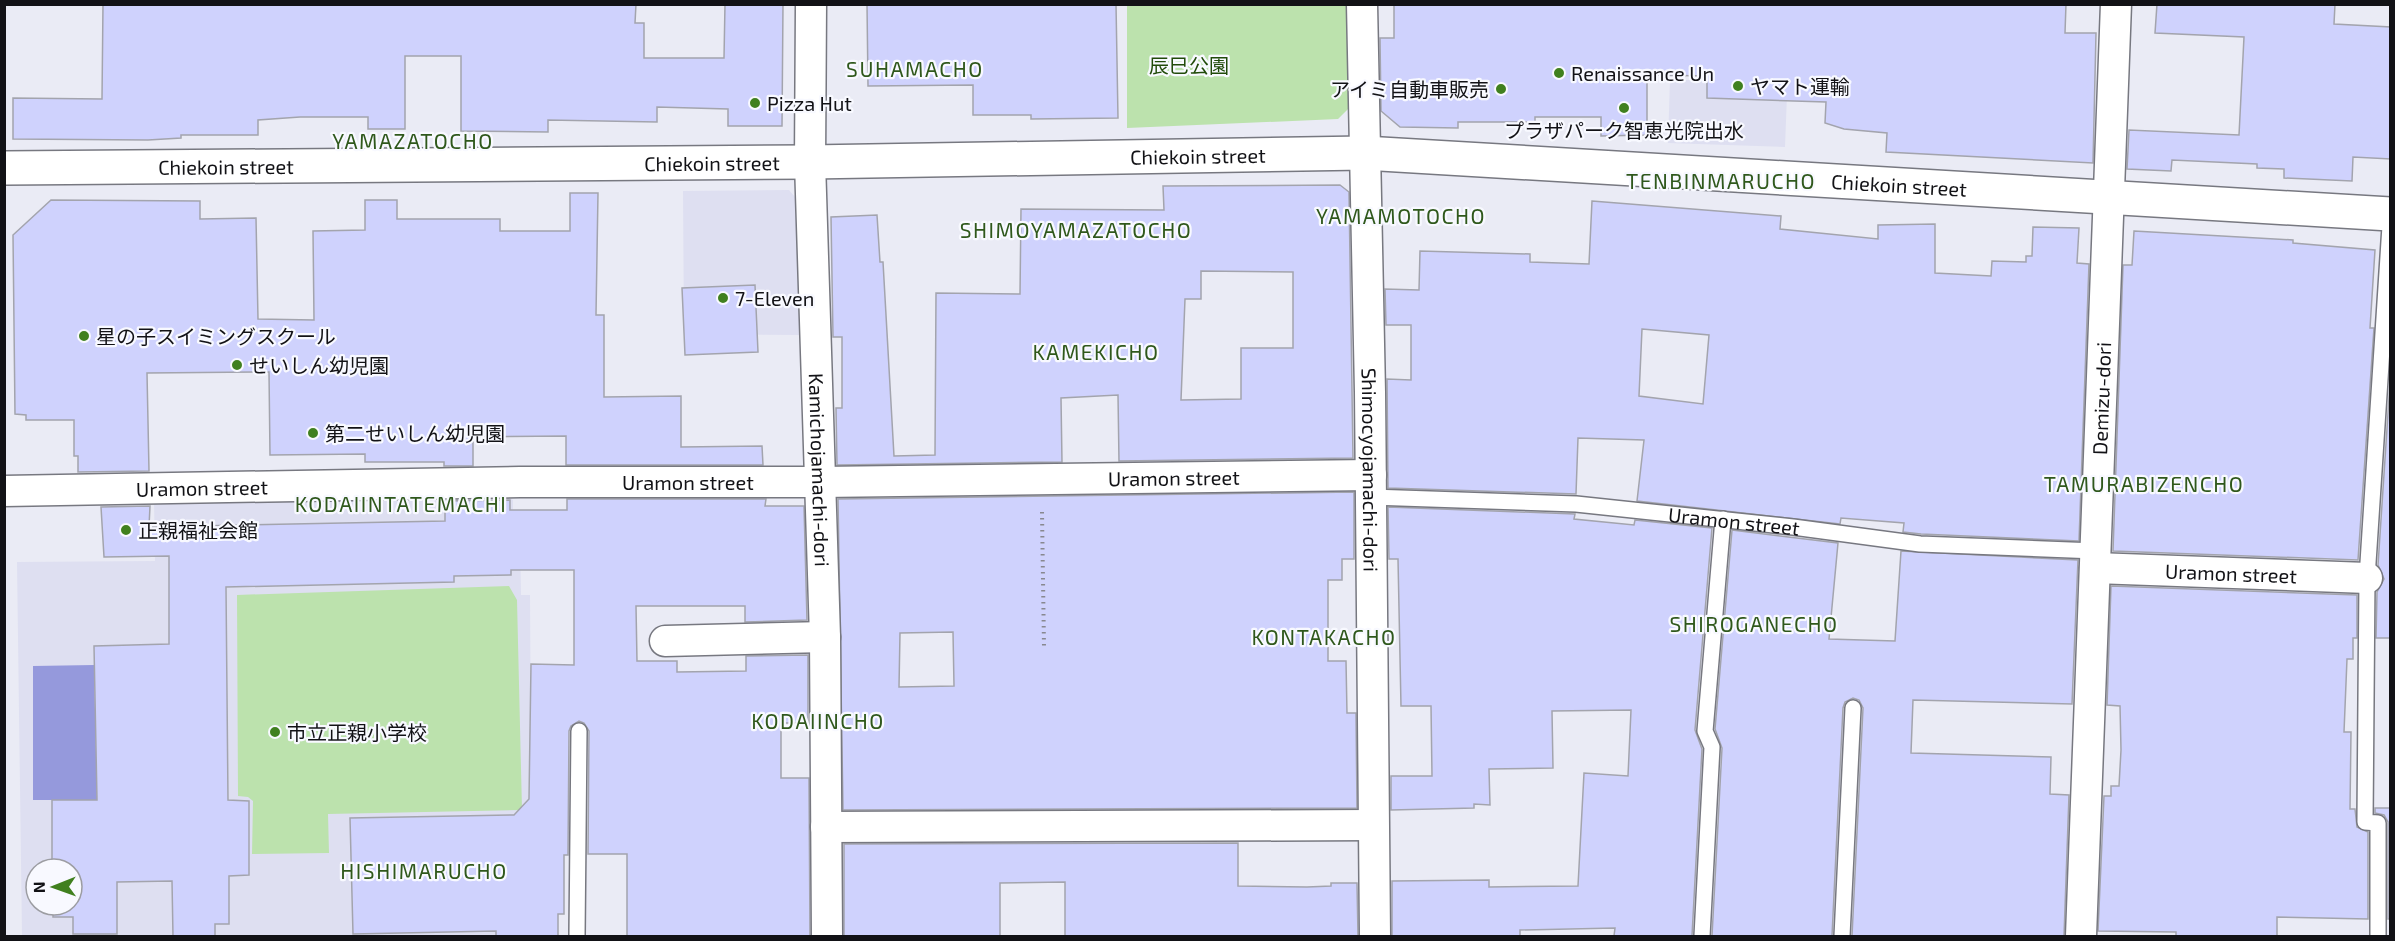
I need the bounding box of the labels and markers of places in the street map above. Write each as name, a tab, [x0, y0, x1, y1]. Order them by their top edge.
place label: Renaissance Un	[1571, 61, 1714, 85]
marker: Renaissance Un	[1552, 66, 1566, 80]
place label: ヤマト運輸	[1750, 74, 1850, 98]
place label: アイミ自動車販売	[1330, 77, 1489, 101]
marker: ヤマト運輸	[1731, 79, 1745, 93]
marker: アイミ自動車販売	[1494, 82, 1508, 96]
place label: Pizza Hut	[767, 91, 852, 115]
marker: Pizza Hut	[748, 96, 762, 110]
marker: プラザパーク智恵光院出水	[1617, 101, 1631, 115]
place label: プラザパーク智恵光院出水	[1504, 118, 1744, 142]
place label: 7-Eleven	[735, 286, 814, 310]
marker: 7-Eleven	[716, 291, 730, 305]
place label: 星の子スイミングスクール	[96, 324, 336, 348]
marker: 星の子スイミングスクール	[77, 329, 91, 343]
place label: せいしん幼児園	[249, 353, 389, 377]
marker: せいしん幼児園	[230, 358, 244, 372]
place label: 第二せいしん幼児園	[325, 421, 505, 445]
marker: 第二せいしん幼児園	[306, 426, 320, 440]
place label: 正親福祉会館	[138, 518, 258, 542]
marker: 正親福祉会館	[119, 523, 133, 537]
place label: 市立正親小学校	[287, 720, 427, 744]
marker: 市立正親小学校	[268, 725, 282, 739]

